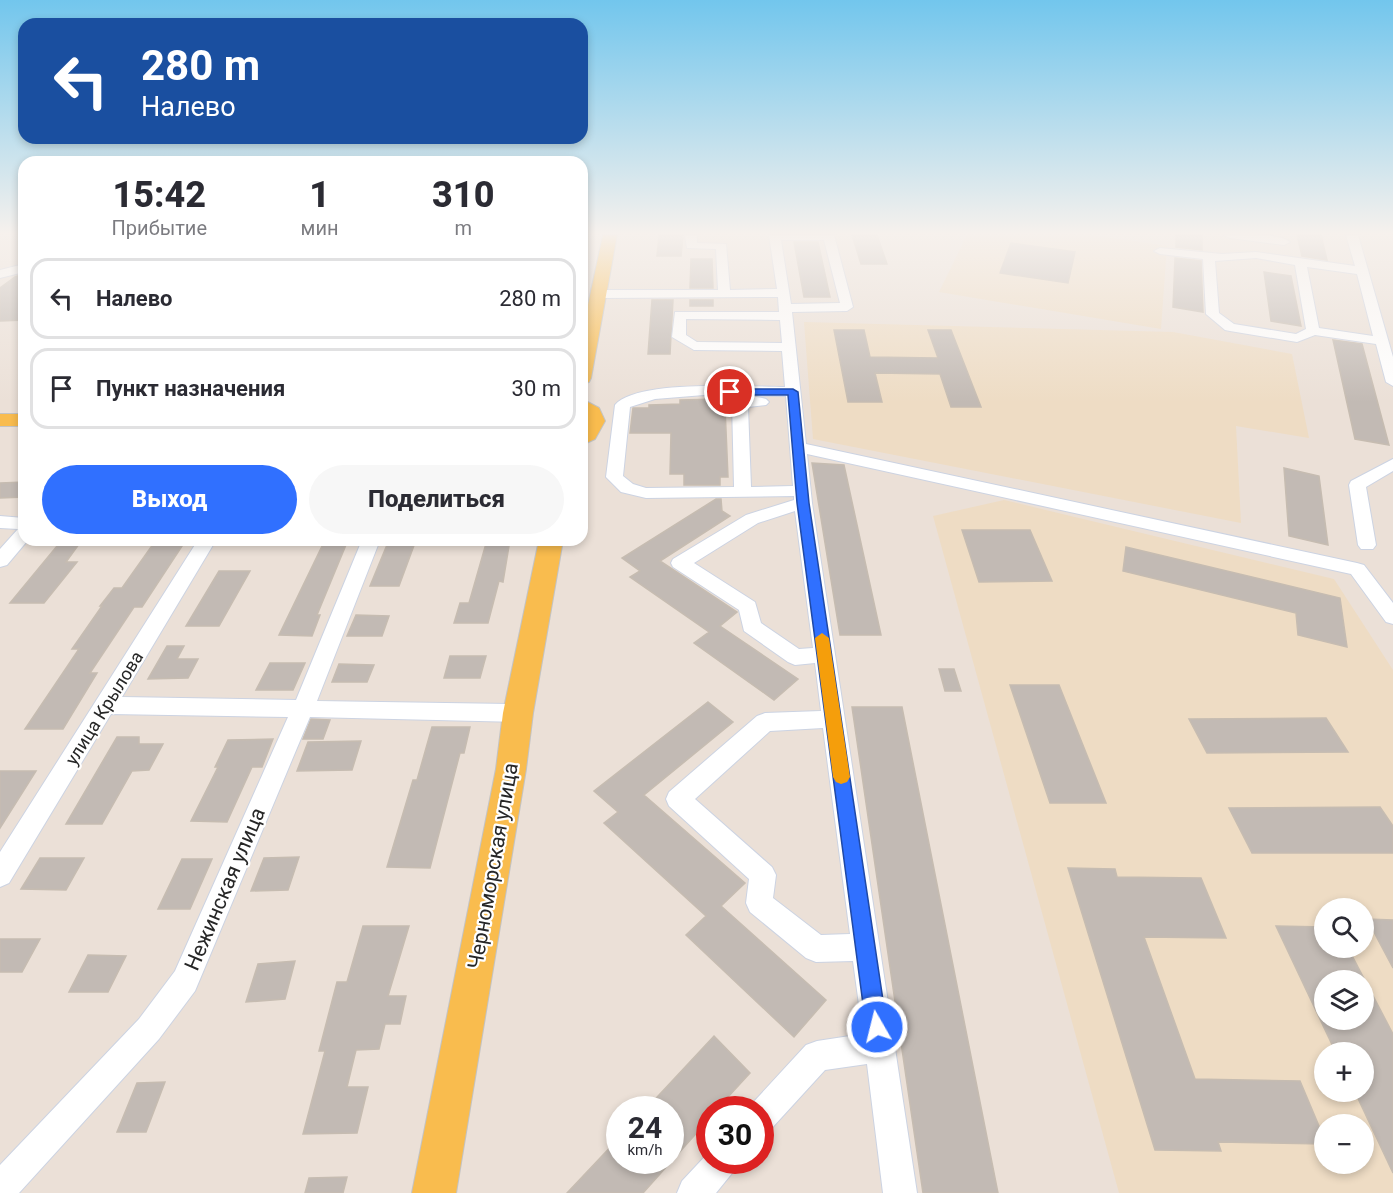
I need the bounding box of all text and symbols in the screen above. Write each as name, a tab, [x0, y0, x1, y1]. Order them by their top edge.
text: 280 m	[141, 41, 260, 90]
icon: left	[42, 42, 120, 120]
text: Налево	[141, 91, 236, 123]
text: 15:42	[113, 174, 206, 216]
text: 1	[309, 174, 330, 216]
text: 310	[432, 174, 494, 216]
text: Прибытие	[112, 216, 207, 240]
text: мин	[301, 216, 339, 240]
text: m	[454, 216, 472, 240]
icon: left	[45, 282, 78, 315]
text: Налево	[96, 286, 173, 311]
text: 280 m	[499, 286, 561, 311]
pin	[704, 366, 755, 417]
icon: arrive	[45, 372, 78, 405]
icon: arrive	[713, 375, 746, 408]
text: Пункт назначения	[96, 376, 285, 401]
text: 30 m	[512, 376, 561, 401]
button: Выход	[42, 465, 297, 534]
button: Поделиться	[309, 465, 564, 534]
street label: улица Крылова	[61, 647, 147, 769]
street label: Черноморская улица	[463, 761, 523, 971]
street label: Нежинская улица	[180, 804, 270, 974]
map controls	[1314, 898, 1374, 1174]
button: search	[1314, 898, 1374, 958]
button: layers	[1314, 970, 1374, 1030]
position arrow	[845, 995, 909, 1059]
button: +	[1314, 1042, 1374, 1102]
speed limit sign: 30	[696, 1096, 774, 1174]
text: 24	[628, 1110, 662, 1145]
button: −	[1314, 1114, 1374, 1174]
text: km/h	[627, 1141, 663, 1159]

